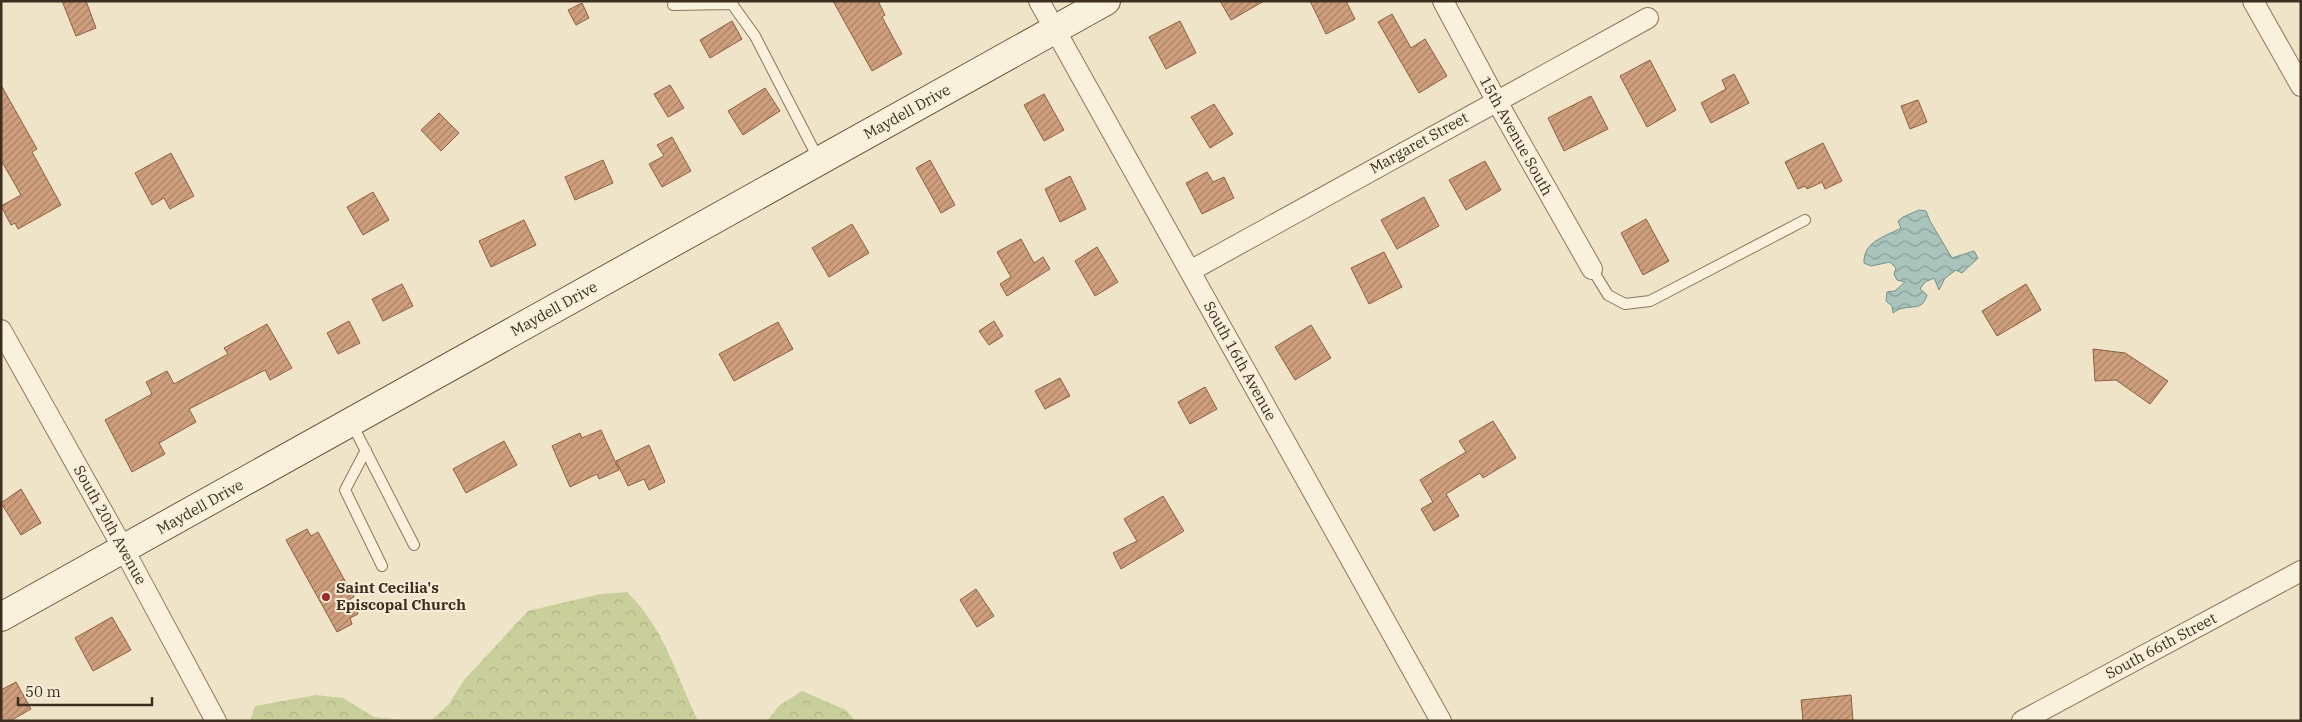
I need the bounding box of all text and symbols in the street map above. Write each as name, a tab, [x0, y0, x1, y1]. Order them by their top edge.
street label: 15th Avenue South	[1476, 73, 1557, 199]
street label: Maydell Drive	[860, 80, 954, 143]
street label: Margaret Street	[1366, 108, 1471, 177]
street label: Maydell Drive	[507, 277, 601, 340]
street label: South 16th Avenue	[1200, 298, 1281, 424]
street label: South 20th Avenue	[70, 462, 151, 588]
street label: Maydell Drive	[153, 475, 247, 538]
place label: Saint Cecilia's Episcopal Church	[336, 578, 466, 614]
marker: Saint Cecilia's Episcopal Church	[320, 591, 332, 603]
street label: South 66th Street	[2102, 608, 2220, 683]
scale bar	[18, 674, 151, 706]
text: 50 m	[25, 682, 61, 701]

